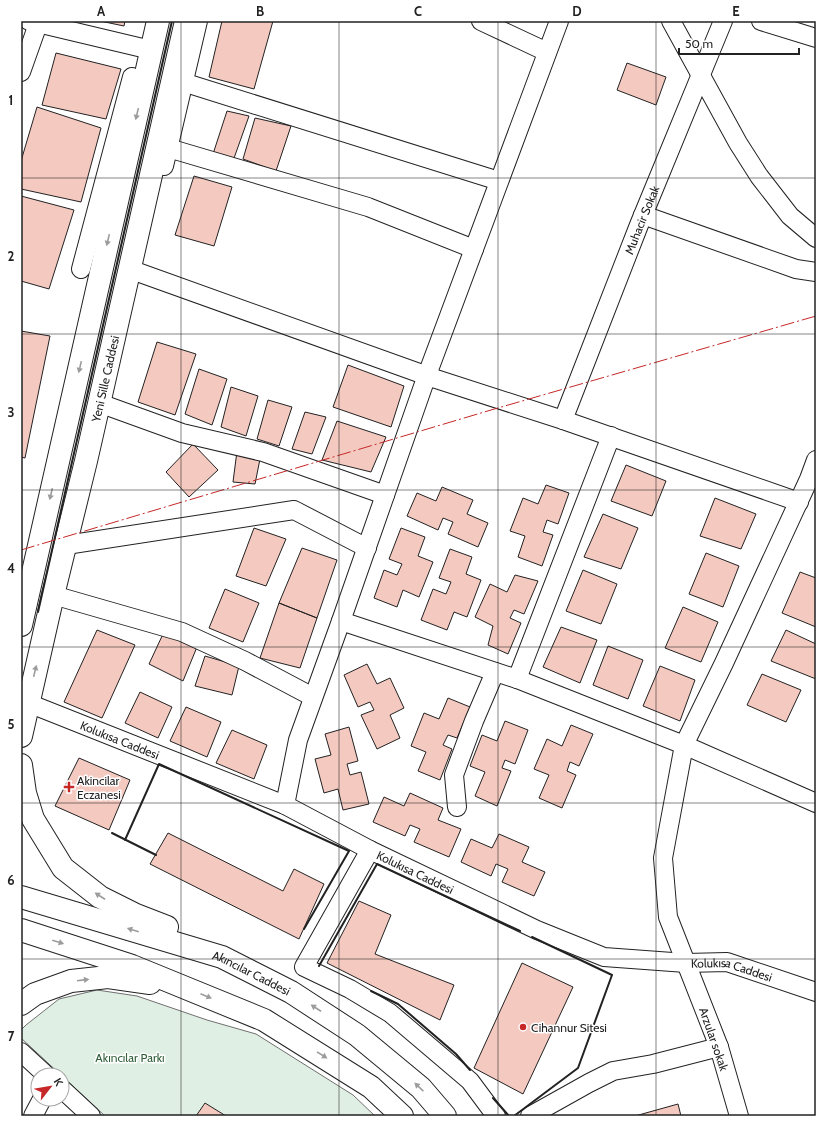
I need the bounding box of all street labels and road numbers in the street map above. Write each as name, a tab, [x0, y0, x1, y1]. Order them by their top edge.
street label: Muhacir Sokak	[621, 183, 662, 256]
street label: Yeni Sille Caddesi	[87, 334, 122, 424]
street label: Kolukısa Caddesi	[78, 717, 162, 762]
street label: Kolukısa Caddesi	[374, 847, 456, 897]
street label: Akıncılar Caddesi	[211, 947, 293, 998]
street label: Kolukısa Caddesi	[691, 955, 774, 984]
street label: Arzular sokak	[696, 1005, 732, 1073]

